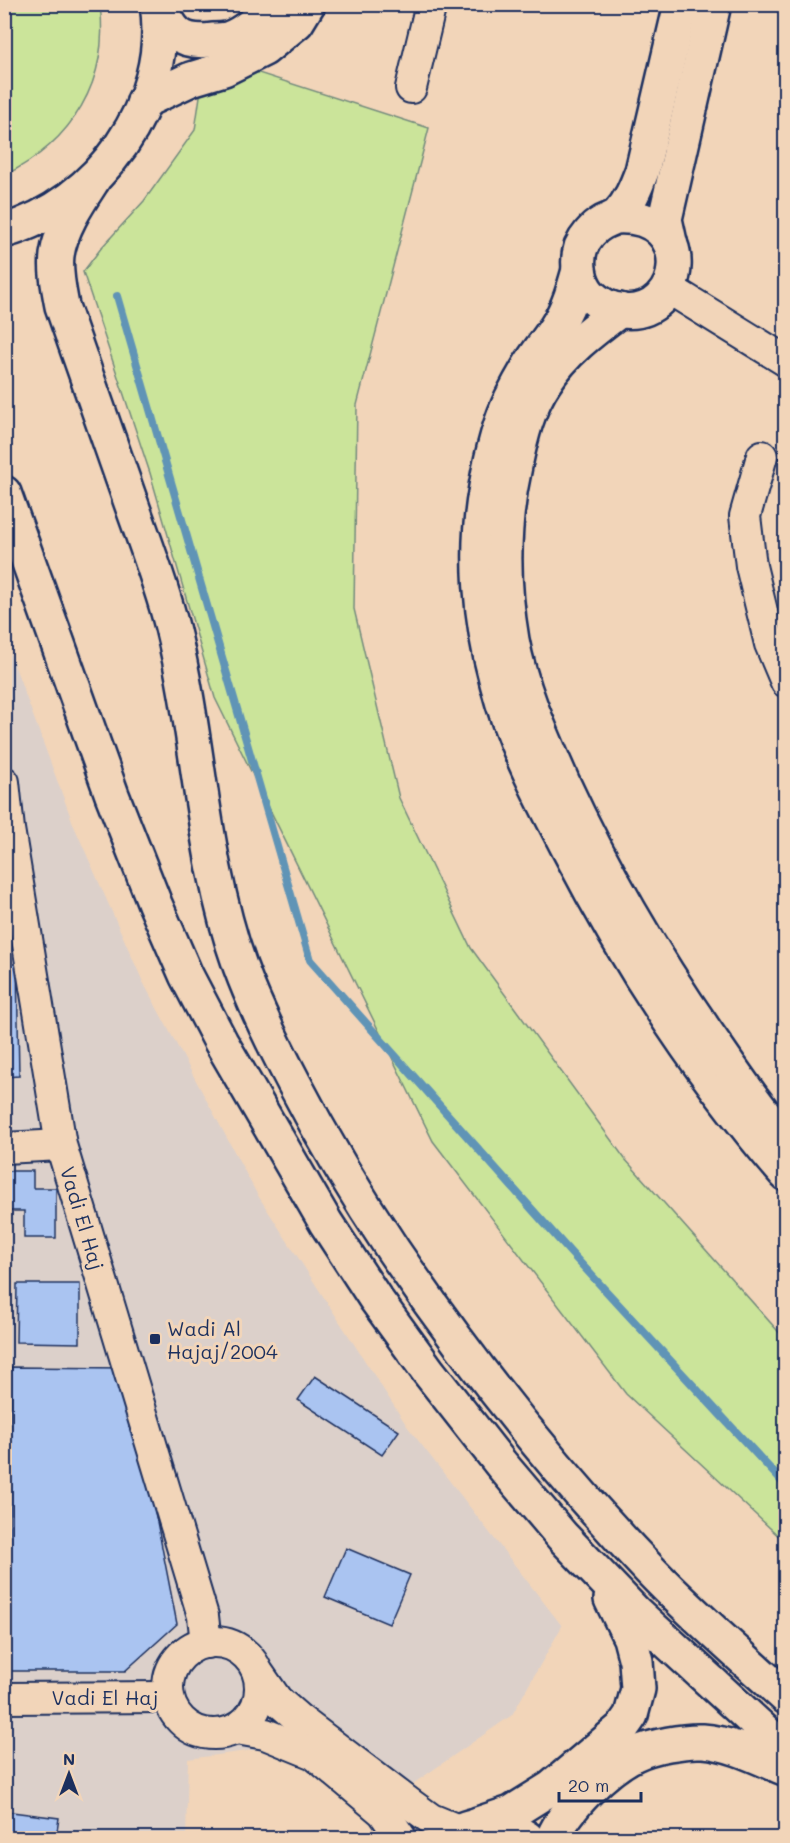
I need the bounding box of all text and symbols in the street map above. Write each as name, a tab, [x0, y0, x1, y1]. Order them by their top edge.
street label: Vadi El Haj	[55, 1163, 111, 1273]
place label: Wadi Al Hajaj/2004	[167, 1315, 278, 1364]
marker: Wadi Al Hajaj/2004	[148, 1332, 162, 1346]
street label: Vadi El Haj	[52, 1684, 158, 1710]
north arrow	[39, 1744, 99, 1804]
text: N	[63, 1748, 75, 1769]
scale bar	[559, 1765, 642, 1803]
text: 20 m	[568, 1773, 609, 1797]

